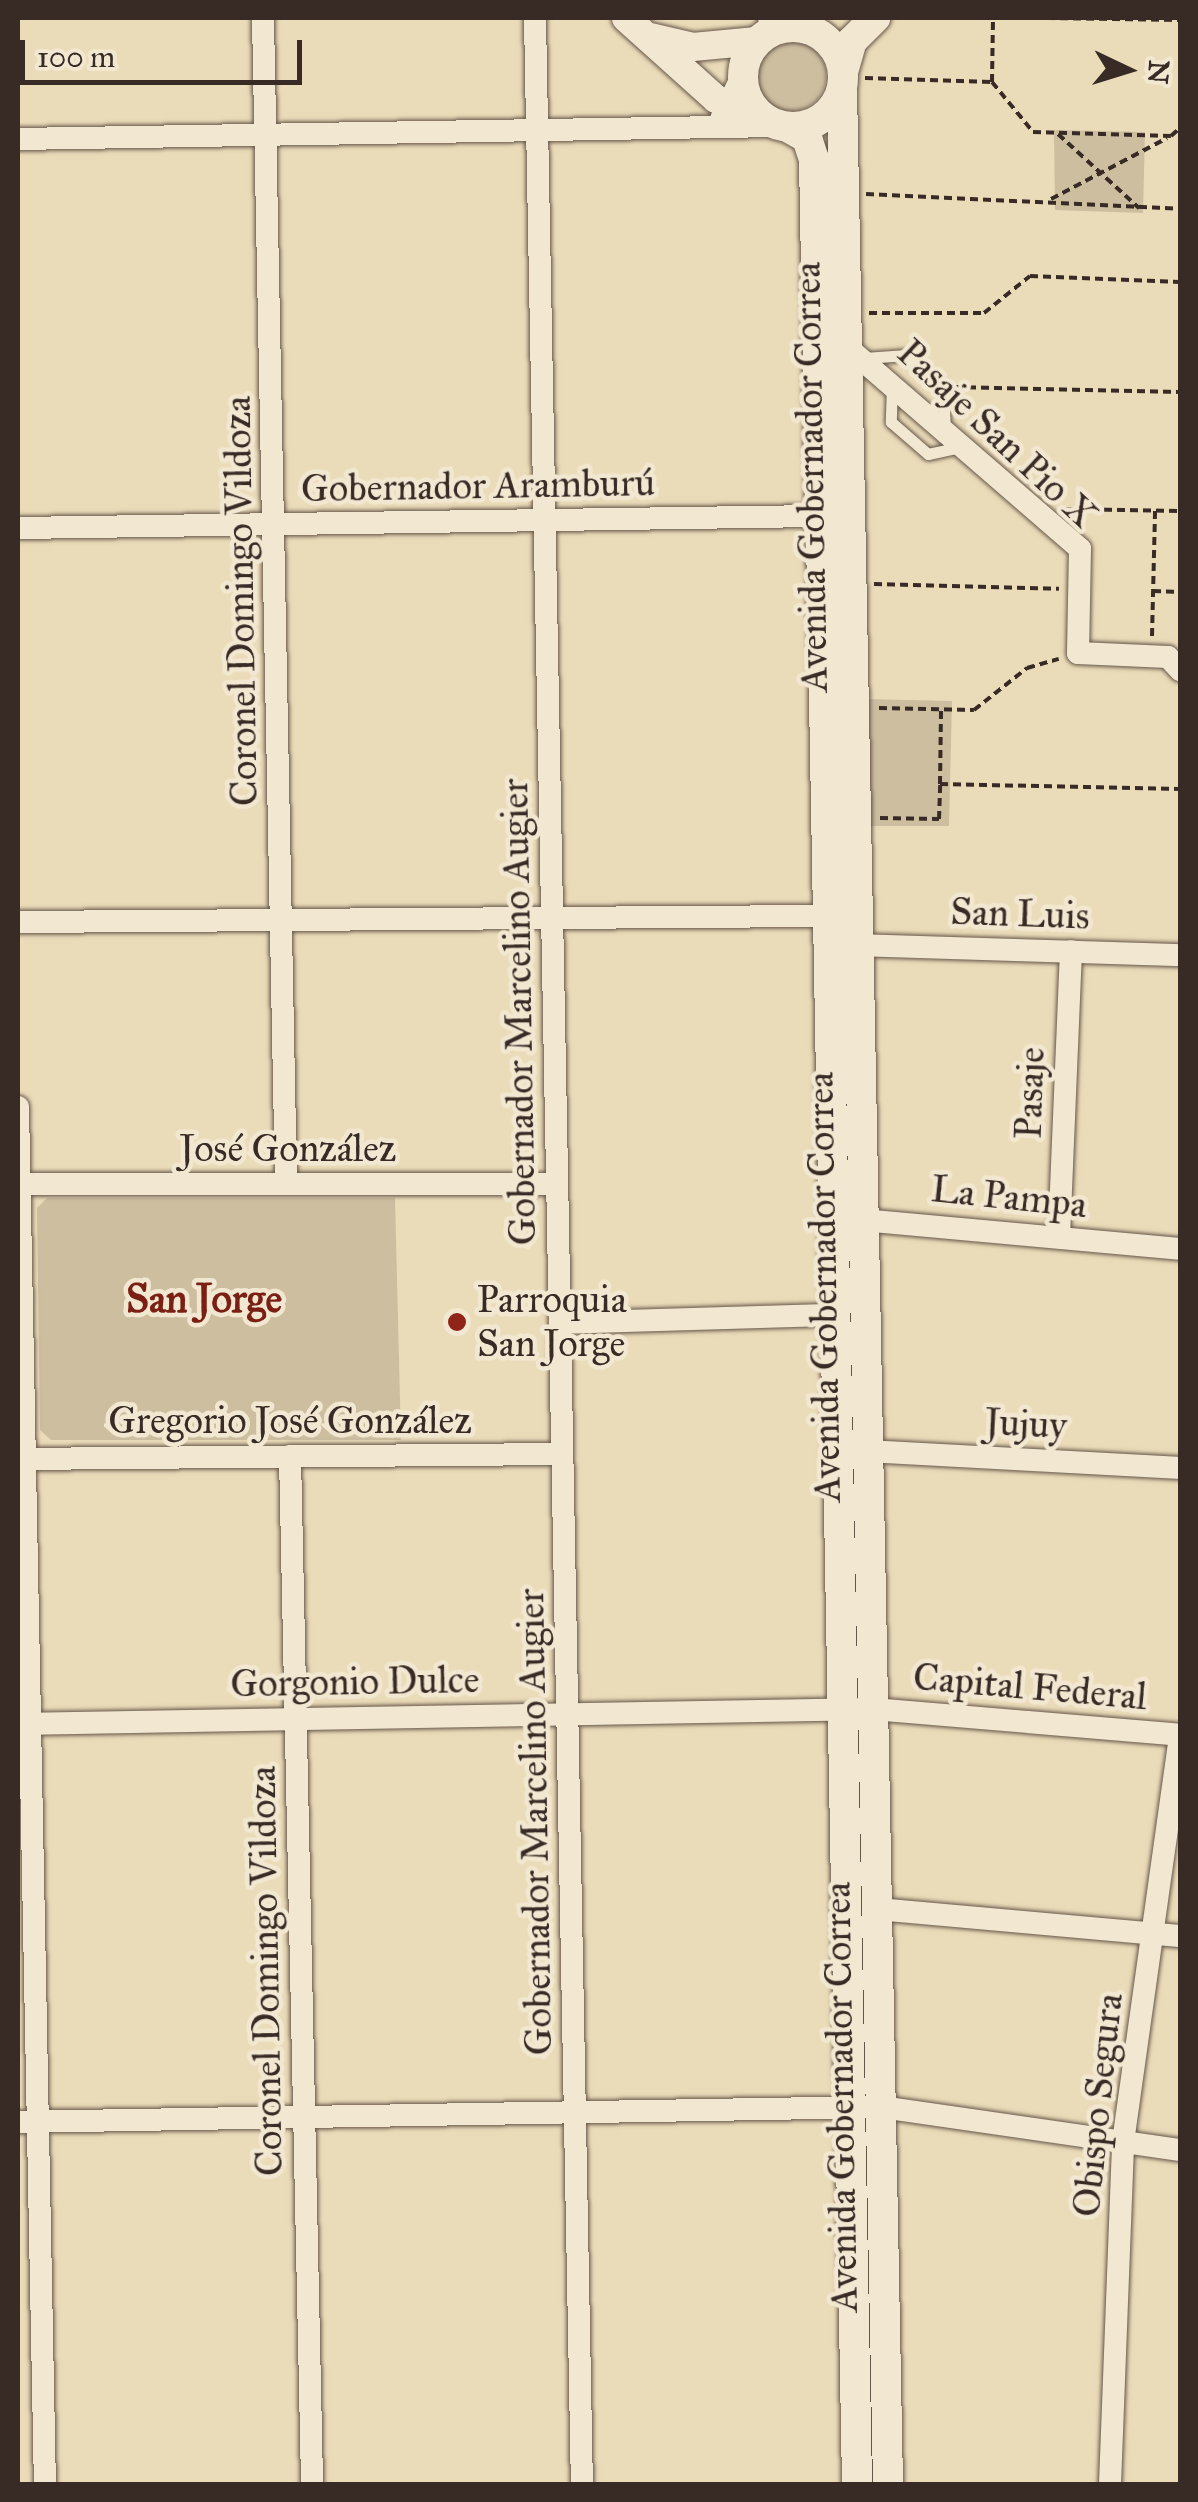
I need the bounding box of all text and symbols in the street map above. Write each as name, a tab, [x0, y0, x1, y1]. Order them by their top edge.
scale bar	[25, 20, 308, 82]
north arrow	[1078, 20, 1178, 120]
text: 100 m	[37, 39, 115, 75]
text: N	[1140, 59, 1177, 85]
street label: Avenida Gobernador Correa	[784, 261, 838, 693]
street label: Pasaje San Pio X	[888, 330, 1106, 538]
street label: Coronel Domingo Vildoza	[215, 395, 267, 807]
street label: Gobernador Aramburú	[301, 460, 655, 512]
street label: Gobernador Marcelino Augier	[492, 778, 546, 1246]
street label: San Luis	[950, 889, 1090, 939]
street label: Pasaje	[1006, 1046, 1054, 1140]
street label: Avenida Gobernador Correa	[797, 1071, 851, 1503]
street label: José González	[180, 1126, 396, 1172]
street label: La Pampa	[929, 1166, 1089, 1228]
district label: San Jorge	[126, 1275, 282, 1323]
place label: Parroquia San Jorge	[477, 1277, 627, 1366]
marker: Parroquia San Jorge	[446, 1311, 468, 1333]
street label: Gregorio José González	[108, 1398, 472, 1444]
street label: Jujuy	[984, 1399, 1068, 1449]
street label: Gobernador Marcelino Augier	[508, 1588, 562, 2056]
street label: Capital Federal	[911, 1654, 1149, 1720]
street label: Gorgonio Dulce	[230, 1657, 480, 1707]
street label: Coronel Domingo Vildoza	[240, 1765, 292, 2177]
street label: Avenida Gobernador Correa	[814, 1881, 868, 2313]
street label: Obispo Segura	[1064, 1991, 1132, 2219]

